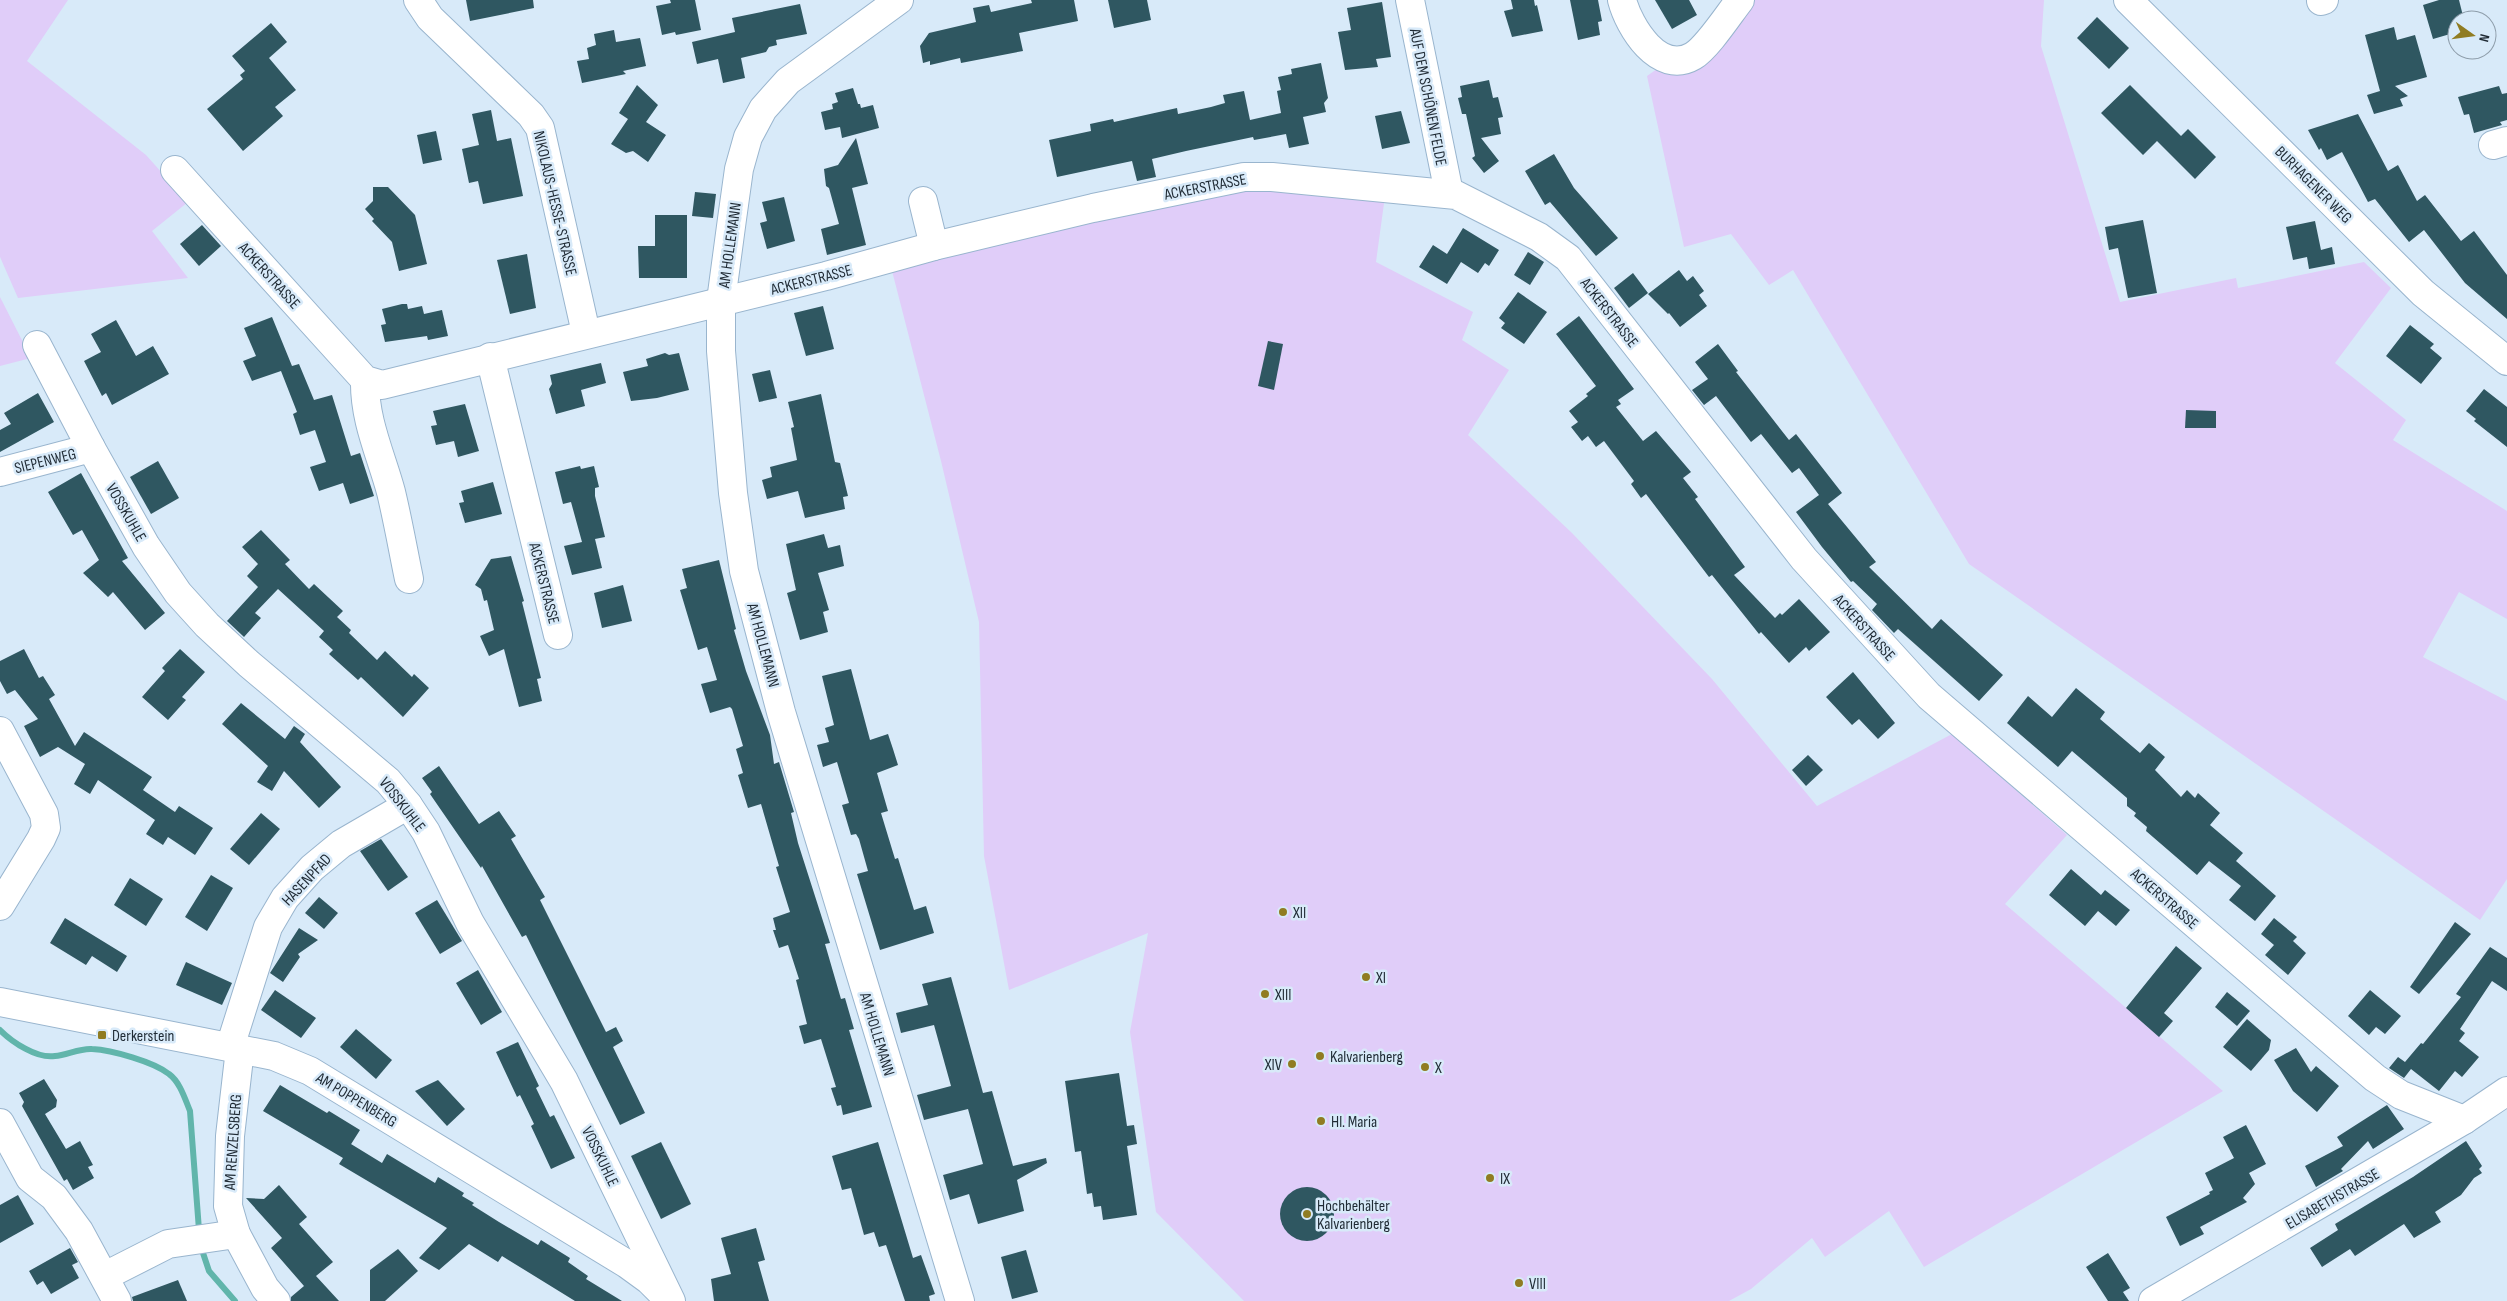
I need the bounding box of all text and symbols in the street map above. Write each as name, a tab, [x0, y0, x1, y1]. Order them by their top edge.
north arrow	[2447, 10, 2497, 60]
street label: AUF DEM SCHÖNEN FELDE	[1405, 26, 1450, 167]
text: N	[2475, 32, 2493, 44]
street label: NIKOLAUS-HESSE-STRASSE	[529, 129, 580, 277]
street label: BURHAGENER WEG	[2270, 143, 2355, 228]
street label: ACKERSTRASSE	[1162, 170, 1248, 205]
street label: AM HOLLEMANN	[715, 201, 746, 290]
street label: ACKERSTRASSE	[233, 238, 304, 313]
street label: ACKERSTRASSE	[768, 261, 854, 300]
street label: ACKERSTRASSE	[1575, 274, 1642, 351]
street label: SIEPENWEG	[13, 445, 78, 478]
street label: VOSSKUHLE	[101, 480, 150, 545]
street label: ACKERSTRASSE	[524, 540, 563, 626]
street label: ACKERSTRASSE	[1828, 590, 1899, 665]
street label: AM HOLLEMANN	[742, 600, 783, 689]
street label: VOSSKUHLE	[375, 774, 429, 836]
street label: HASENPFAD	[278, 850, 336, 910]
street label: ACKERSTRASSE	[2126, 864, 2202, 934]
place label: XII	[1292, 904, 1306, 923]
marker: XII	[1277, 906, 1289, 918]
place label: XI	[1375, 969, 1386, 988]
marker: XI	[1360, 971, 1372, 983]
place label: XIII	[1274, 986, 1291, 1005]
marker: XIII	[1259, 988, 1271, 1000]
street label: AM HOLLEMANN	[855, 990, 898, 1078]
place label: Derkerstein	[112, 1027, 174, 1046]
marker: Derkerstein	[96, 1029, 108, 1041]
place label: Kalvarienberg	[1330, 1048, 1403, 1067]
marker: Kalvarienberg	[1314, 1050, 1326, 1062]
place label: XIV	[1264, 1056, 1283, 1075]
marker: XIV	[1286, 1058, 1298, 1070]
place label: X	[1434, 1059, 1442, 1078]
marker: X	[1419, 1061, 1431, 1073]
street label: AM POPPENBERG	[312, 1068, 400, 1132]
street label: AM RENZELSBERG	[221, 1094, 246, 1192]
place label: Hl. Maria	[1331, 1113, 1377, 1132]
marker: Hl. Maria	[1315, 1115, 1327, 1127]
street label: VOSSKUHLE	[577, 1124, 622, 1190]
street label: ELISABETHSTRASSE	[2282, 1165, 2383, 1234]
place label: IX	[1500, 1170, 1510, 1189]
marker: IX	[1484, 1172, 1496, 1184]
place label: Hochbehälter Kalvarienberg	[1317, 1197, 1390, 1234]
marker: Hochbehälter Kalvarienberg	[1301, 1208, 1313, 1220]
place label: VIII	[1529, 1275, 1546, 1294]
marker: VIII	[1513, 1277, 1525, 1289]

